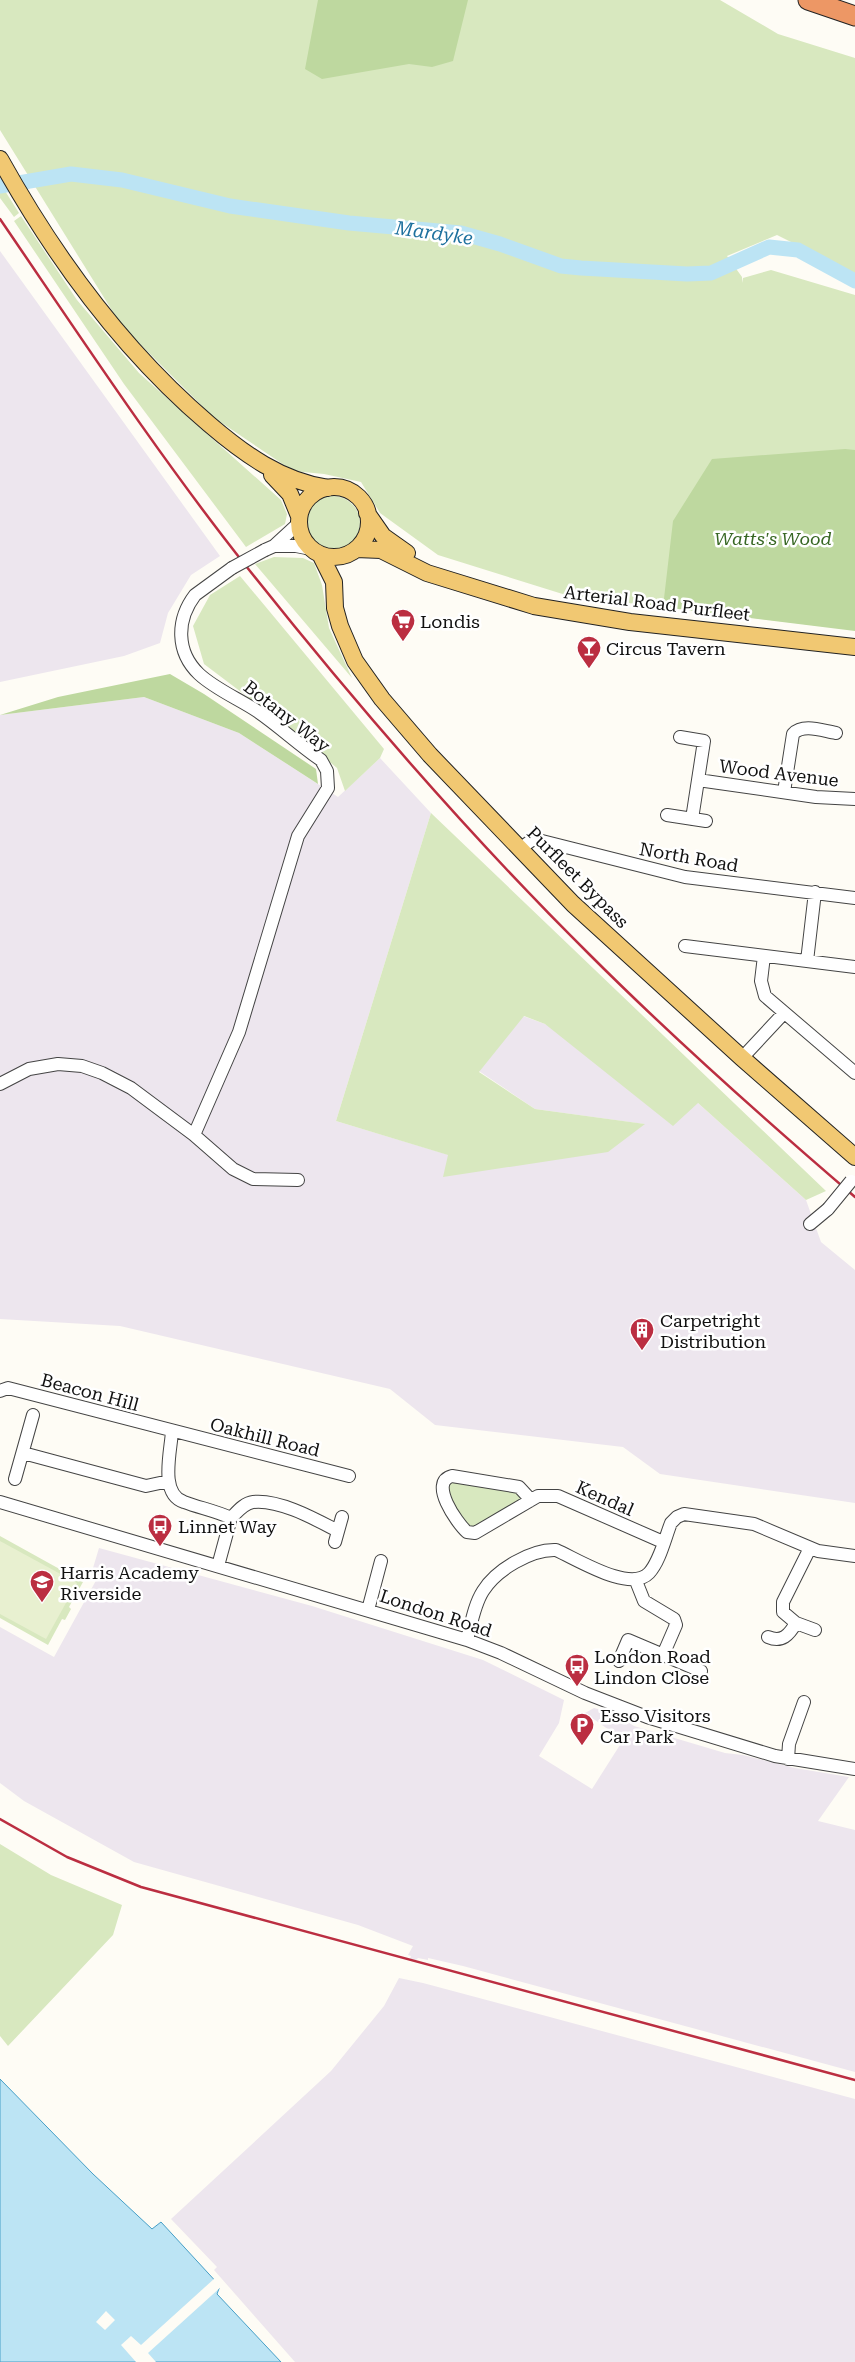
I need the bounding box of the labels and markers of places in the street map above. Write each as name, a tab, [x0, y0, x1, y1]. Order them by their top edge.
supermarket icon: Londis	[390, 608, 416, 642]
place label: Londis	[420, 611, 480, 632]
bar icon: Circus Tavern	[576, 635, 602, 669]
place label: Circus Tavern	[606, 638, 726, 659]
place label: Carpetright Distribution	[660, 1310, 766, 1352]
building icon: Carpetright Distribution	[629, 1317, 655, 1351]
bus stop icon: Linnet Way	[147, 1513, 173, 1547]
place label: Linnet Way	[178, 1516, 277, 1537]
place label: Harris Academy Riverside	[60, 1562, 199, 1604]
school or university icon: Harris Academy Riverside	[29, 1569, 55, 1603]
place label: London Road Lindon Close	[594, 1646, 711, 1688]
bus stop icon: London Road Lindon Close	[564, 1653, 590, 1687]
place label: Esso Visitors Car Park	[600, 1705, 710, 1747]
parking icon: Esso Visitors Car Park	[569, 1712, 595, 1746]

